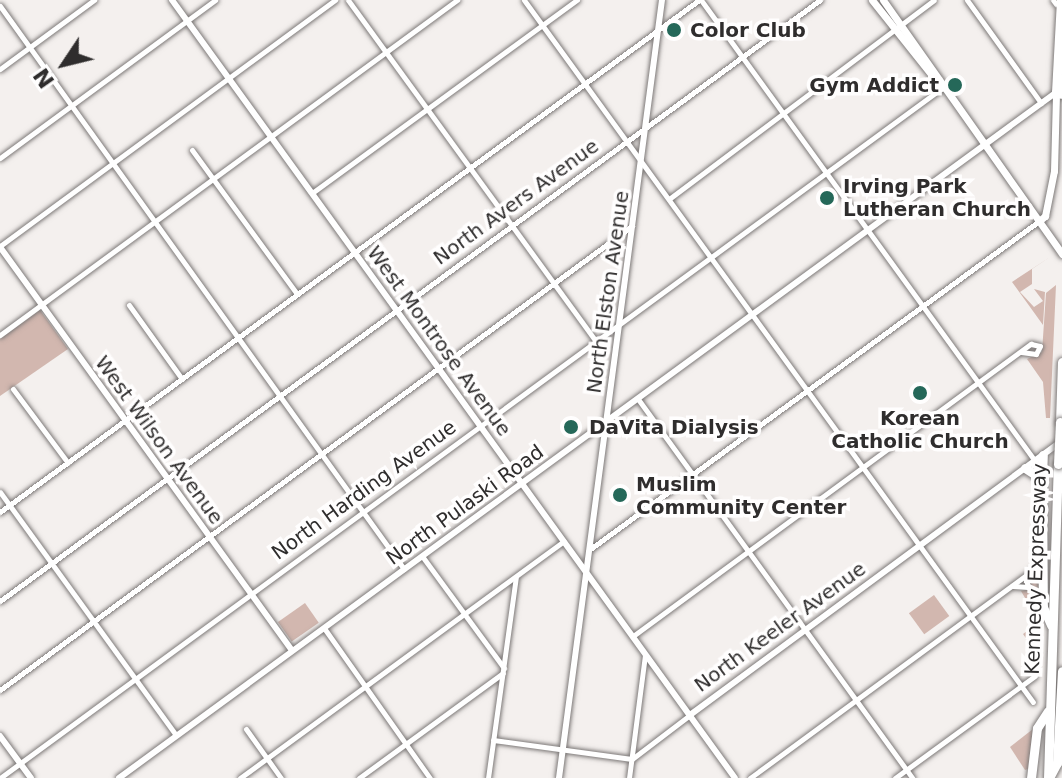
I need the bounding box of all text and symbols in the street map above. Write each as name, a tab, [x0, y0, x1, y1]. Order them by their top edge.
place label: Color Club	[690, 18, 806, 42]
marker: Color Club	[665, 21, 683, 39]
north arrow	[24, 24, 104, 104]
text: N	[28, 63, 59, 93]
place label: Gym Addict	[809, 73, 939, 97]
marker: Gym Addict	[946, 76, 964, 94]
street label: North Avers Avenue	[429, 134, 603, 270]
place label: Irving Park Lutheran Church	[843, 174, 1031, 221]
street label: North Elston Avenue	[582, 189, 634, 395]
marker: Irving Park Lutheran Church	[818, 189, 836, 207]
street label: West Montrose Avenue	[362, 241, 516, 441]
street label: West Wilson Avenue	[90, 351, 228, 529]
marker: Korean Catholic Church	[911, 384, 929, 402]
place label: Korean Catholic Church	[831, 406, 1009, 453]
street label: North Harding Avenue	[267, 415, 461, 565]
place label: DaVita Dialysis	[589, 415, 759, 439]
marker: DaVita Dialysis	[560, 416, 582, 438]
street label: North Pulaski Road	[382, 440, 548, 570]
street label: Kennedy Expressway	[1020, 463, 1052, 675]
place label: Muslim Community Center	[636, 472, 846, 519]
marker: Muslim Community Center	[611, 486, 629, 504]
street label: North Keeler Avenue	[690, 557, 870, 697]

